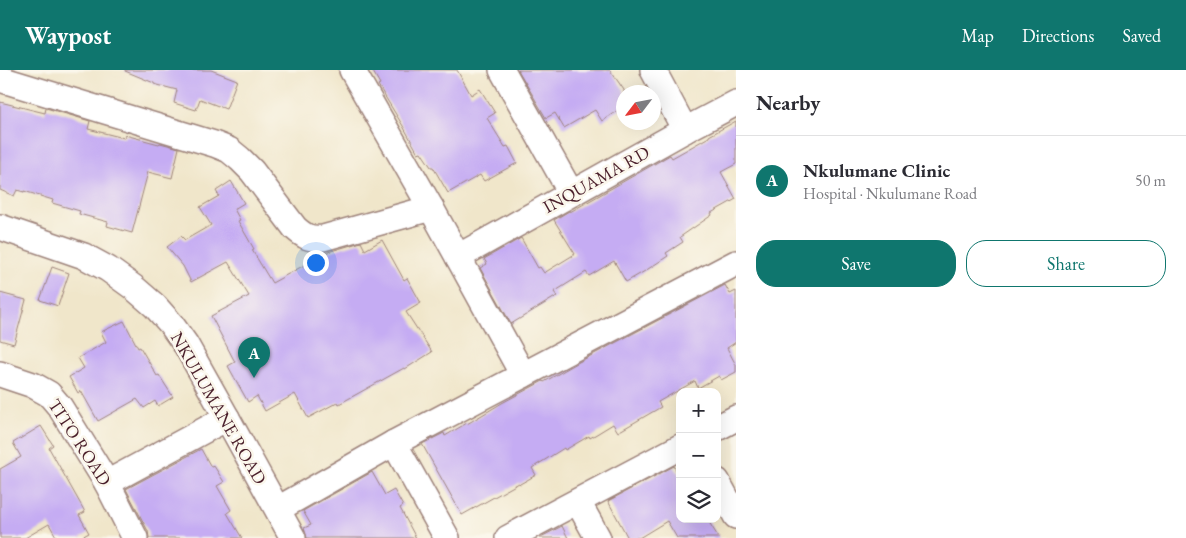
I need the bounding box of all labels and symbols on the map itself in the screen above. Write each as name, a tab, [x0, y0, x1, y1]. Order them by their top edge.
north arrow	[616, 85, 661, 130]
street label: INQUAMA RD	[539, 140, 653, 218]
your location	[303, 250, 329, 276]
street label: NKULUMANE ROAD	[167, 328, 271, 488]
pin: A	[238, 337, 270, 378]
street label: TITO ROAD	[43, 394, 117, 490]

